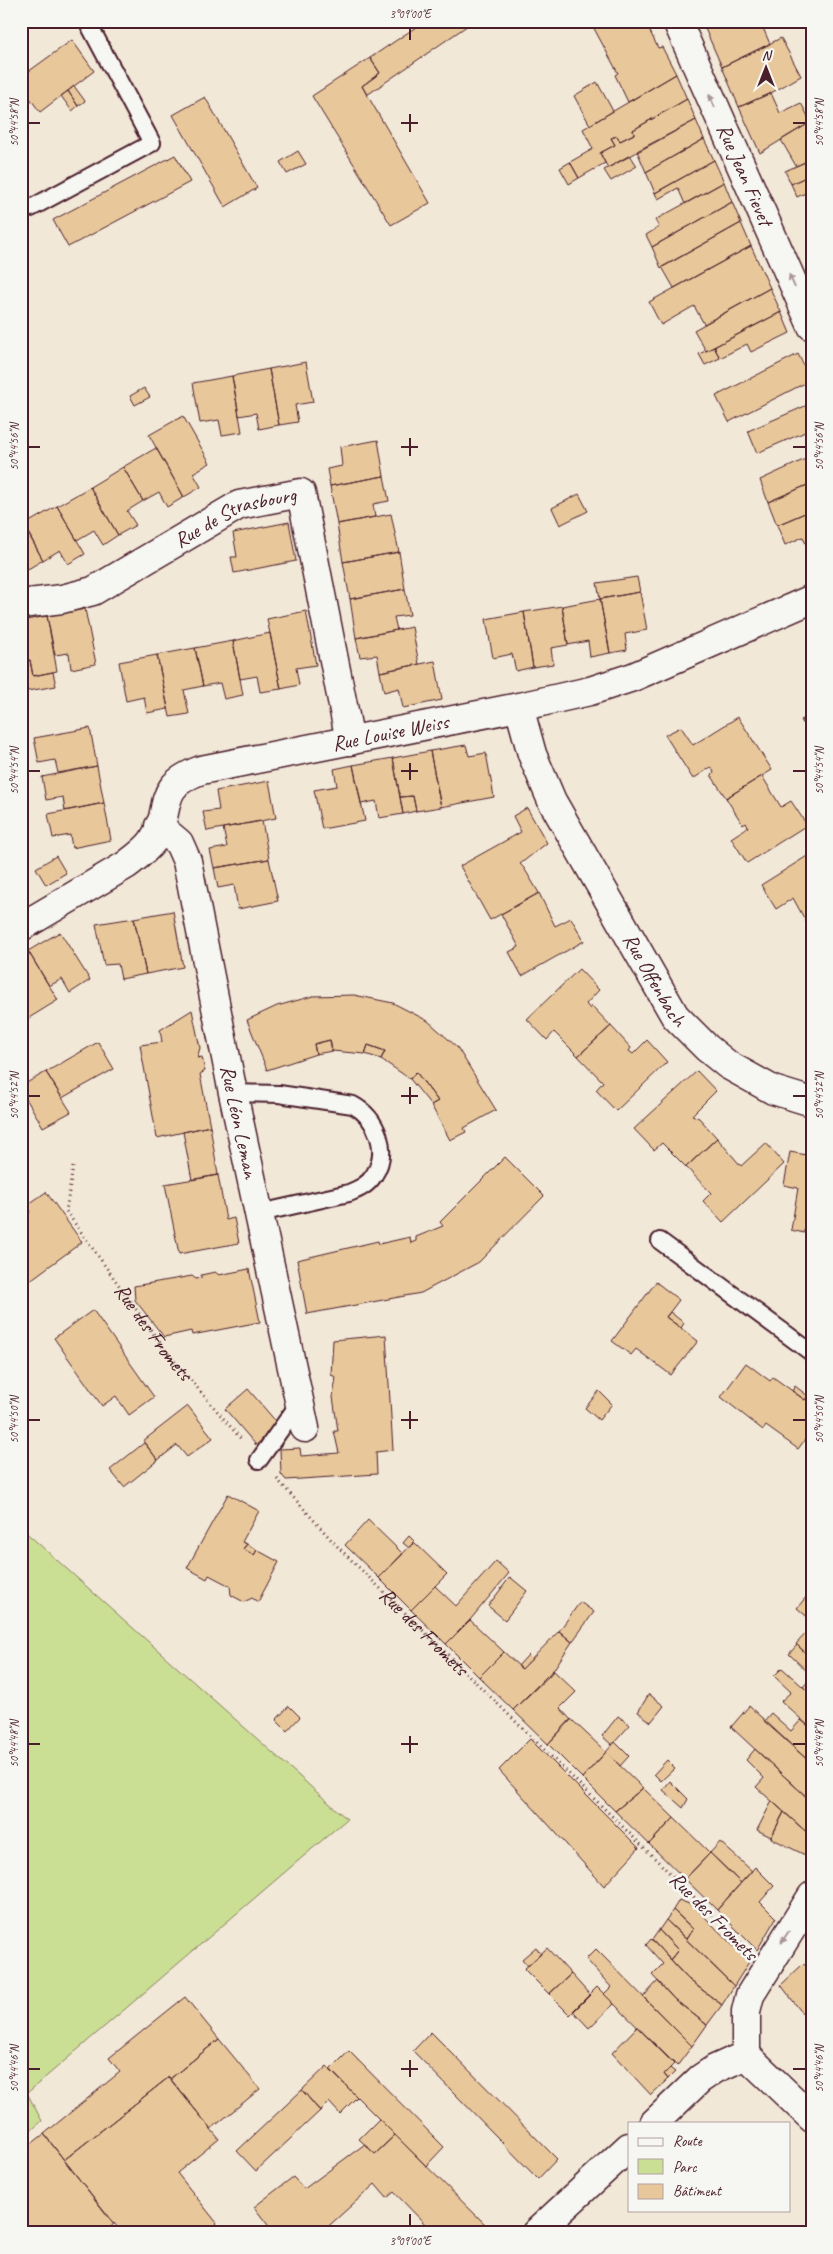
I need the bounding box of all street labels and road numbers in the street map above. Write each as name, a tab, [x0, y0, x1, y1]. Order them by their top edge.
street label: Rue Jean Fievet	[711, 120, 780, 232]
street label: Rue de Strasbourg	[169, 481, 300, 553]
street label: Rue Louise Weiss	[330, 708, 452, 757]
street label: Rue Offenbach	[617, 929, 692, 1033]
street label: Rue Léon Leman	[215, 1063, 264, 1182]
street label: Rue des Fromets	[109, 1278, 200, 1387]
street label: Rue des Fromets	[374, 1582, 475, 1682]
street label: Rue des Fromets	[664, 1866, 765, 1967]

